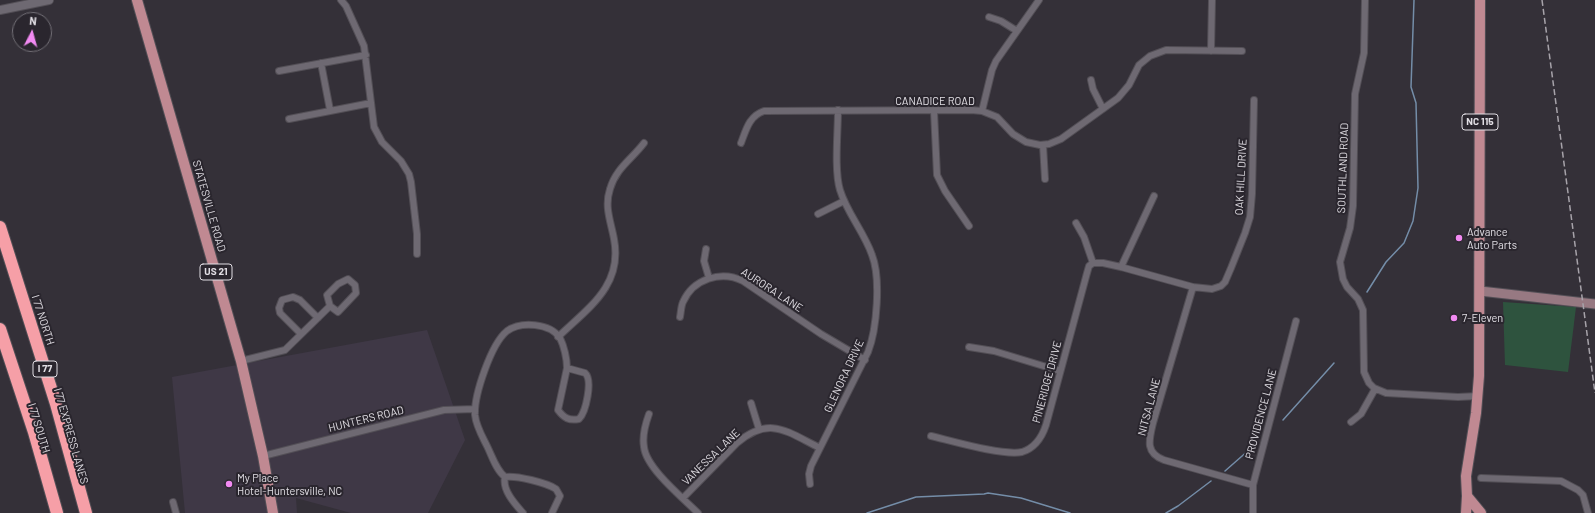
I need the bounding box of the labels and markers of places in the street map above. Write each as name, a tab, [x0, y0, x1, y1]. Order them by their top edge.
place label: Advance Auto Parts	[1467, 225, 1517, 251]
marker: Advance Auto Parts	[1454, 233, 1464, 243]
place label: 7-Eleven	[1462, 311, 1503, 325]
marker: 7-Eleven	[1449, 313, 1459, 323]
place label: My Place Hotel-Huntersville, NC	[237, 471, 342, 497]
marker: My Place Hotel-Huntersville, NC	[224, 479, 234, 489]

